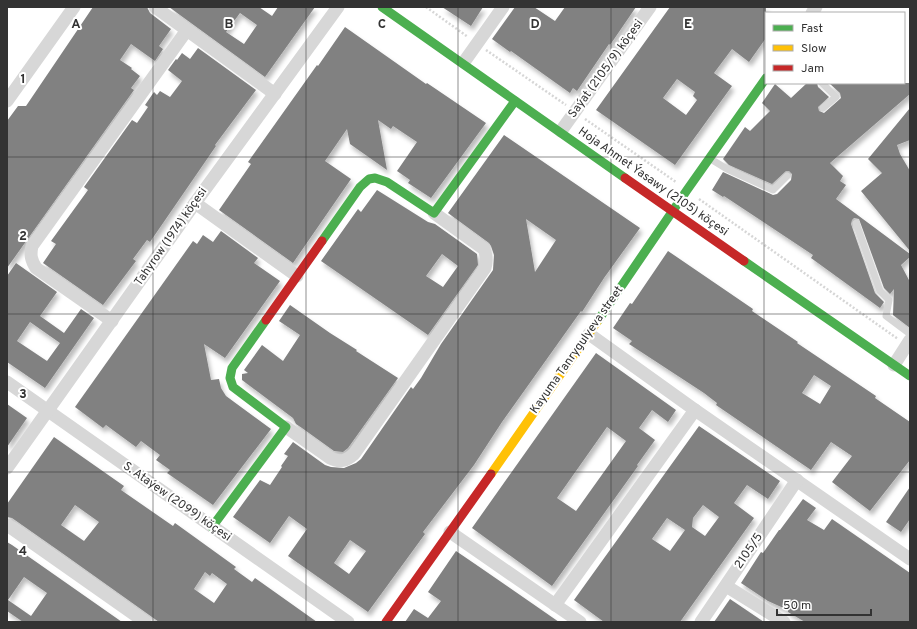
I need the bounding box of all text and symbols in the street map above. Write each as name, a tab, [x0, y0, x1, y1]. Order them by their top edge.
legend	[765, 12, 905, 84]
text: A	[71, 17, 81, 33]
text: B	[225, 17, 234, 33]
text: C	[378, 17, 386, 33]
text: D	[530, 17, 540, 33]
street label: Saýat (2105/9) köçesi	[565, 17, 647, 121]
text: E	[684, 17, 692, 33]
text: Fast	[801, 21, 823, 37]
text: Slow	[801, 41, 827, 57]
text: Jam	[801, 61, 824, 77]
text: 1	[20, 72, 26, 88]
street label: Hoja Ahmet Ýasawy (2105) köçesi	[575, 124, 731, 240]
street label: Tahyrow (1974) köçesi	[131, 185, 211, 289]
text: 2	[19, 229, 27, 245]
street label: Kayuma Tanrygulyeva street	[527, 283, 627, 417]
text: 3	[19, 387, 27, 403]
street label: S. Ataýew (2099) köçesi	[120, 459, 234, 545]
street label: 2105/5	[731, 530, 767, 572]
text: 4	[19, 544, 27, 560]
scale bar	[777, 591, 871, 617]
text: 50 m	[783, 598, 811, 614]

